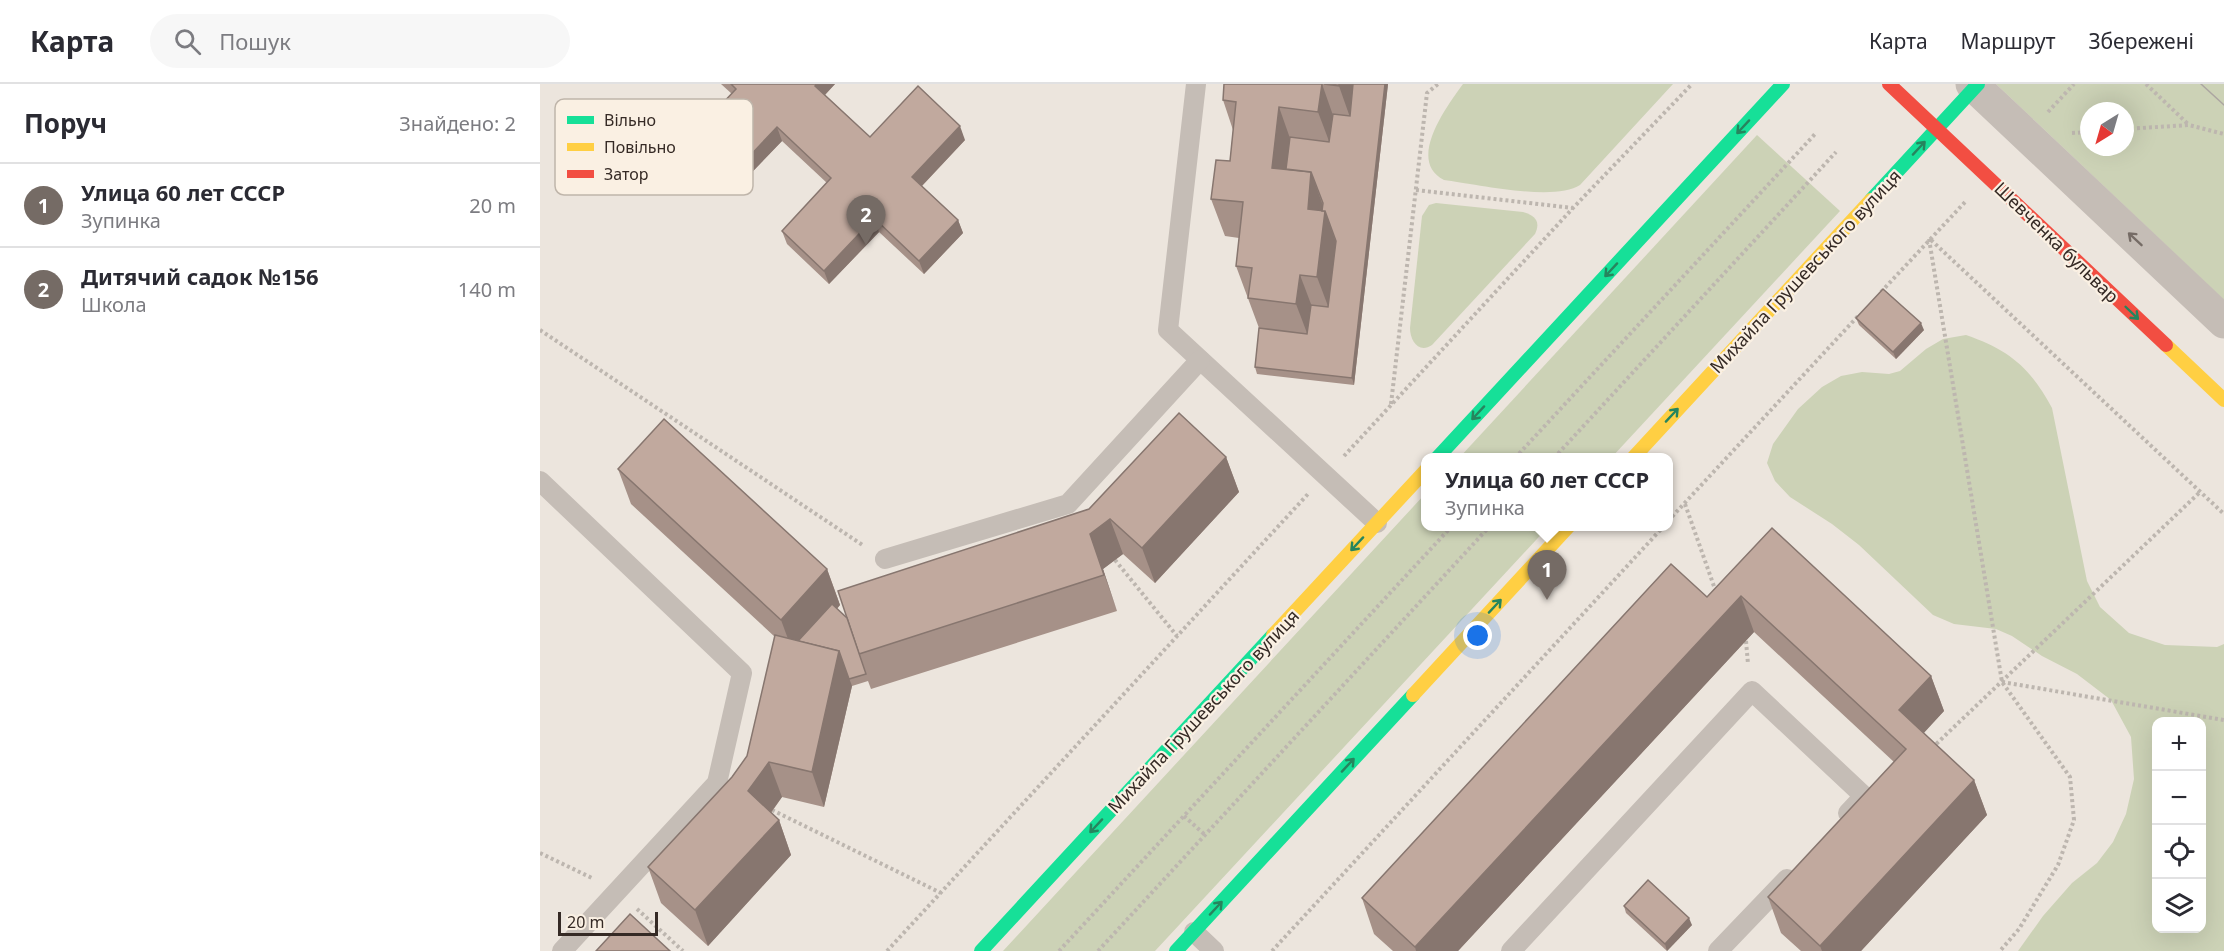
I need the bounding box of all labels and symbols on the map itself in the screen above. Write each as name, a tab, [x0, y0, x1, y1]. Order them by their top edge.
legend	[555, 99, 753, 195]
north arrow	[2080, 102, 2134, 156]
text: Вільно	[604, 109, 656, 131]
one-way arrow	[1736, 119, 1750, 134]
text: Повільно	[604, 136, 676, 158]
one-way arrow	[1912, 141, 1926, 156]
text: Затор	[604, 163, 648, 185]
street label: Михайла Грушевського вулиця	[1704, 164, 1906, 378]
street label: Шевченка бульвар	[1990, 176, 2124, 308]
pin: 2	[846, 196, 886, 245]
one-way arrow	[2128, 231, 2143, 246]
one-way arrow	[1604, 262, 1618, 277]
one-way arrow	[2124, 306, 2139, 320]
one-way arrow	[1471, 406, 1485, 421]
one-way arrow	[1665, 407, 1679, 422]
one-way arrow	[1350, 536, 1364, 551]
pin: 1	[1528, 550, 1566, 600]
one-way arrow	[1488, 599, 1502, 614]
street label: Михайла Грушевського вулиця	[1102, 604, 1304, 818]
your location	[1463, 621, 1492, 650]
one-way arrow	[1341, 758, 1355, 773]
one-way arrow	[1090, 818, 1104, 833]
one-way arrow	[1209, 901, 1223, 916]
scale bar	[558, 909, 658, 936]

